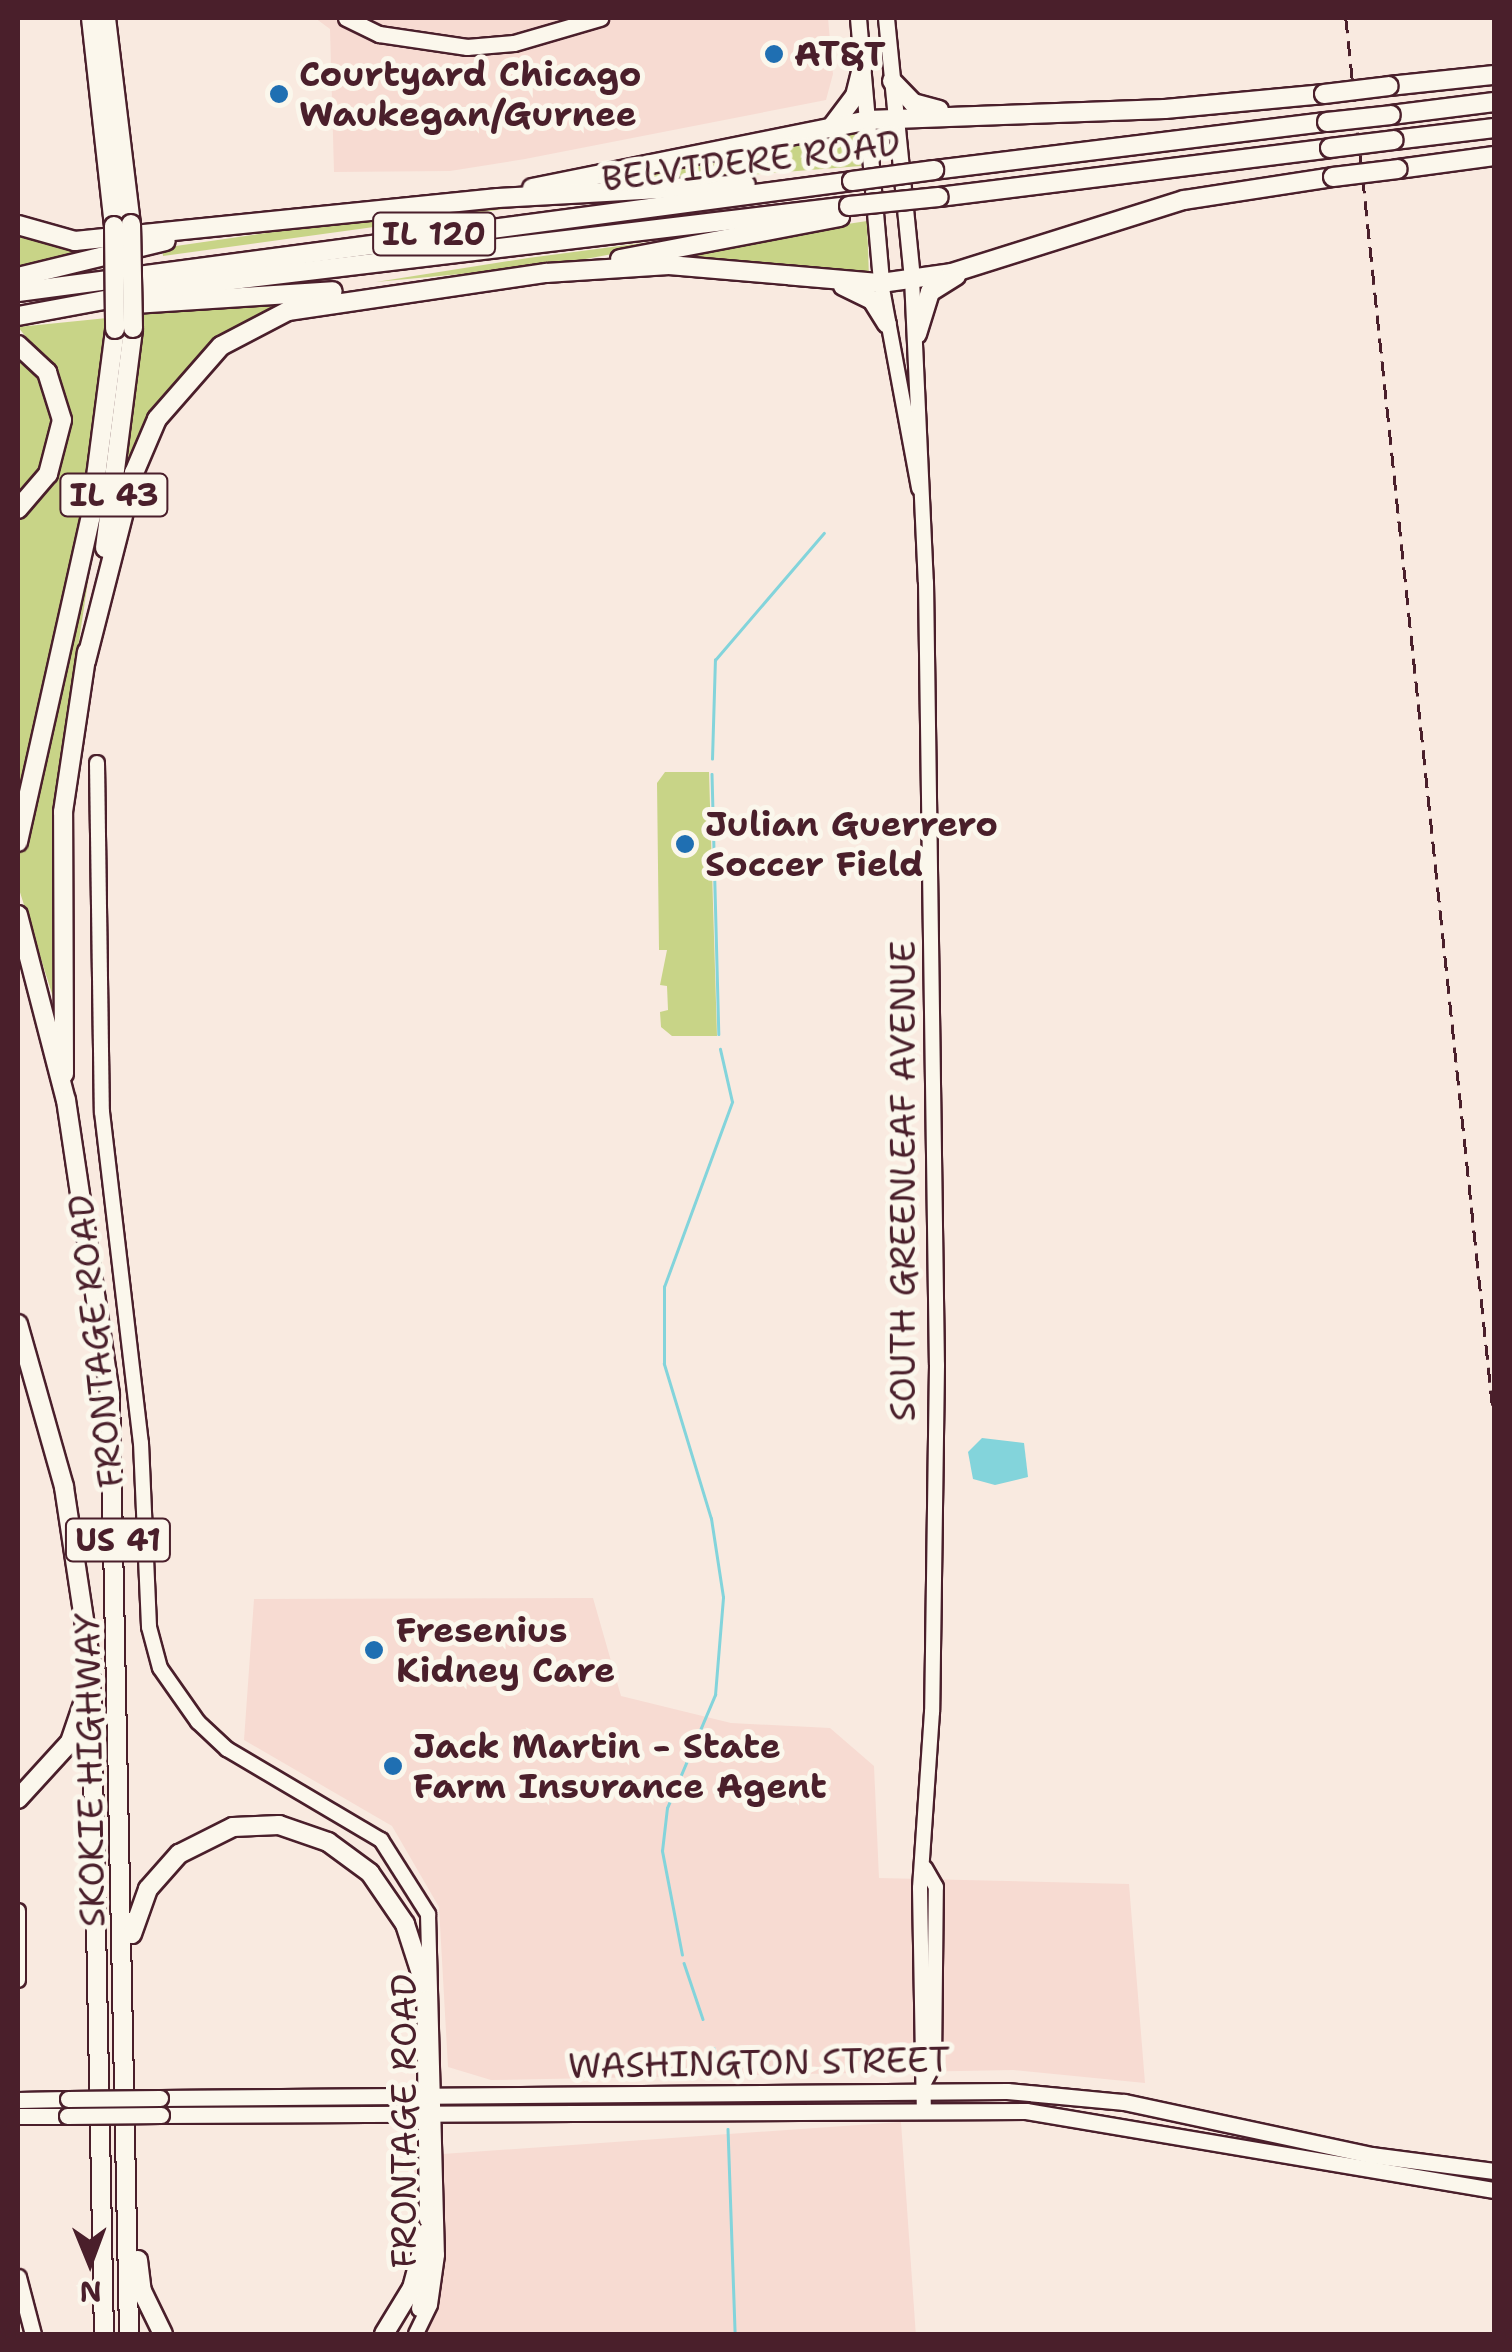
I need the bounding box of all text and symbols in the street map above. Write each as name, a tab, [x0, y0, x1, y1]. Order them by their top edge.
place label: AT&T	[794, 33, 886, 75]
marker: AT&T	[763, 43, 785, 65]
place label: Courtyard Chicago Waukegan/Gurnee	[299, 53, 642, 135]
marker: Courtyard Chicago Waukegan/Gurnee	[268, 83, 290, 105]
street label: BELVIDERE ROAD	[599, 122, 903, 200]
road number: IL 120	[372, 207, 496, 261]
road number: IL 43	[59, 468, 169, 522]
place label: Julian Guerrero Soccer Field	[705, 803, 998, 885]
marker: Julian Guerrero Soccer Field	[674, 833, 696, 855]
street label: SOUTH GREENLEAF AVENUE	[882, 941, 924, 1421]
street label: FRONTAGE ROAD	[60, 1192, 132, 1490]
road number: US 41	[63, 1513, 173, 1567]
place label: Fresenius Kidney Care	[396, 1609, 615, 1691]
street label: SKOKIE HIGHWAY	[66, 1613, 114, 1927]
marker: Fresenius Kidney Care	[361, 1637, 387, 1663]
place label: Jack Martin - State Farm Insurance Agent	[413, 1725, 827, 1807]
marker: Jack Martin - State Farm Insurance Agent	[382, 1755, 404, 1777]
street label: FRONTAGE ROAD	[383, 1974, 425, 2268]
street label: WASHINGTON STREET	[568, 2039, 950, 2087]
north arrow	[40, 2212, 140, 2312]
text: N	[79, 2273, 102, 2311]

